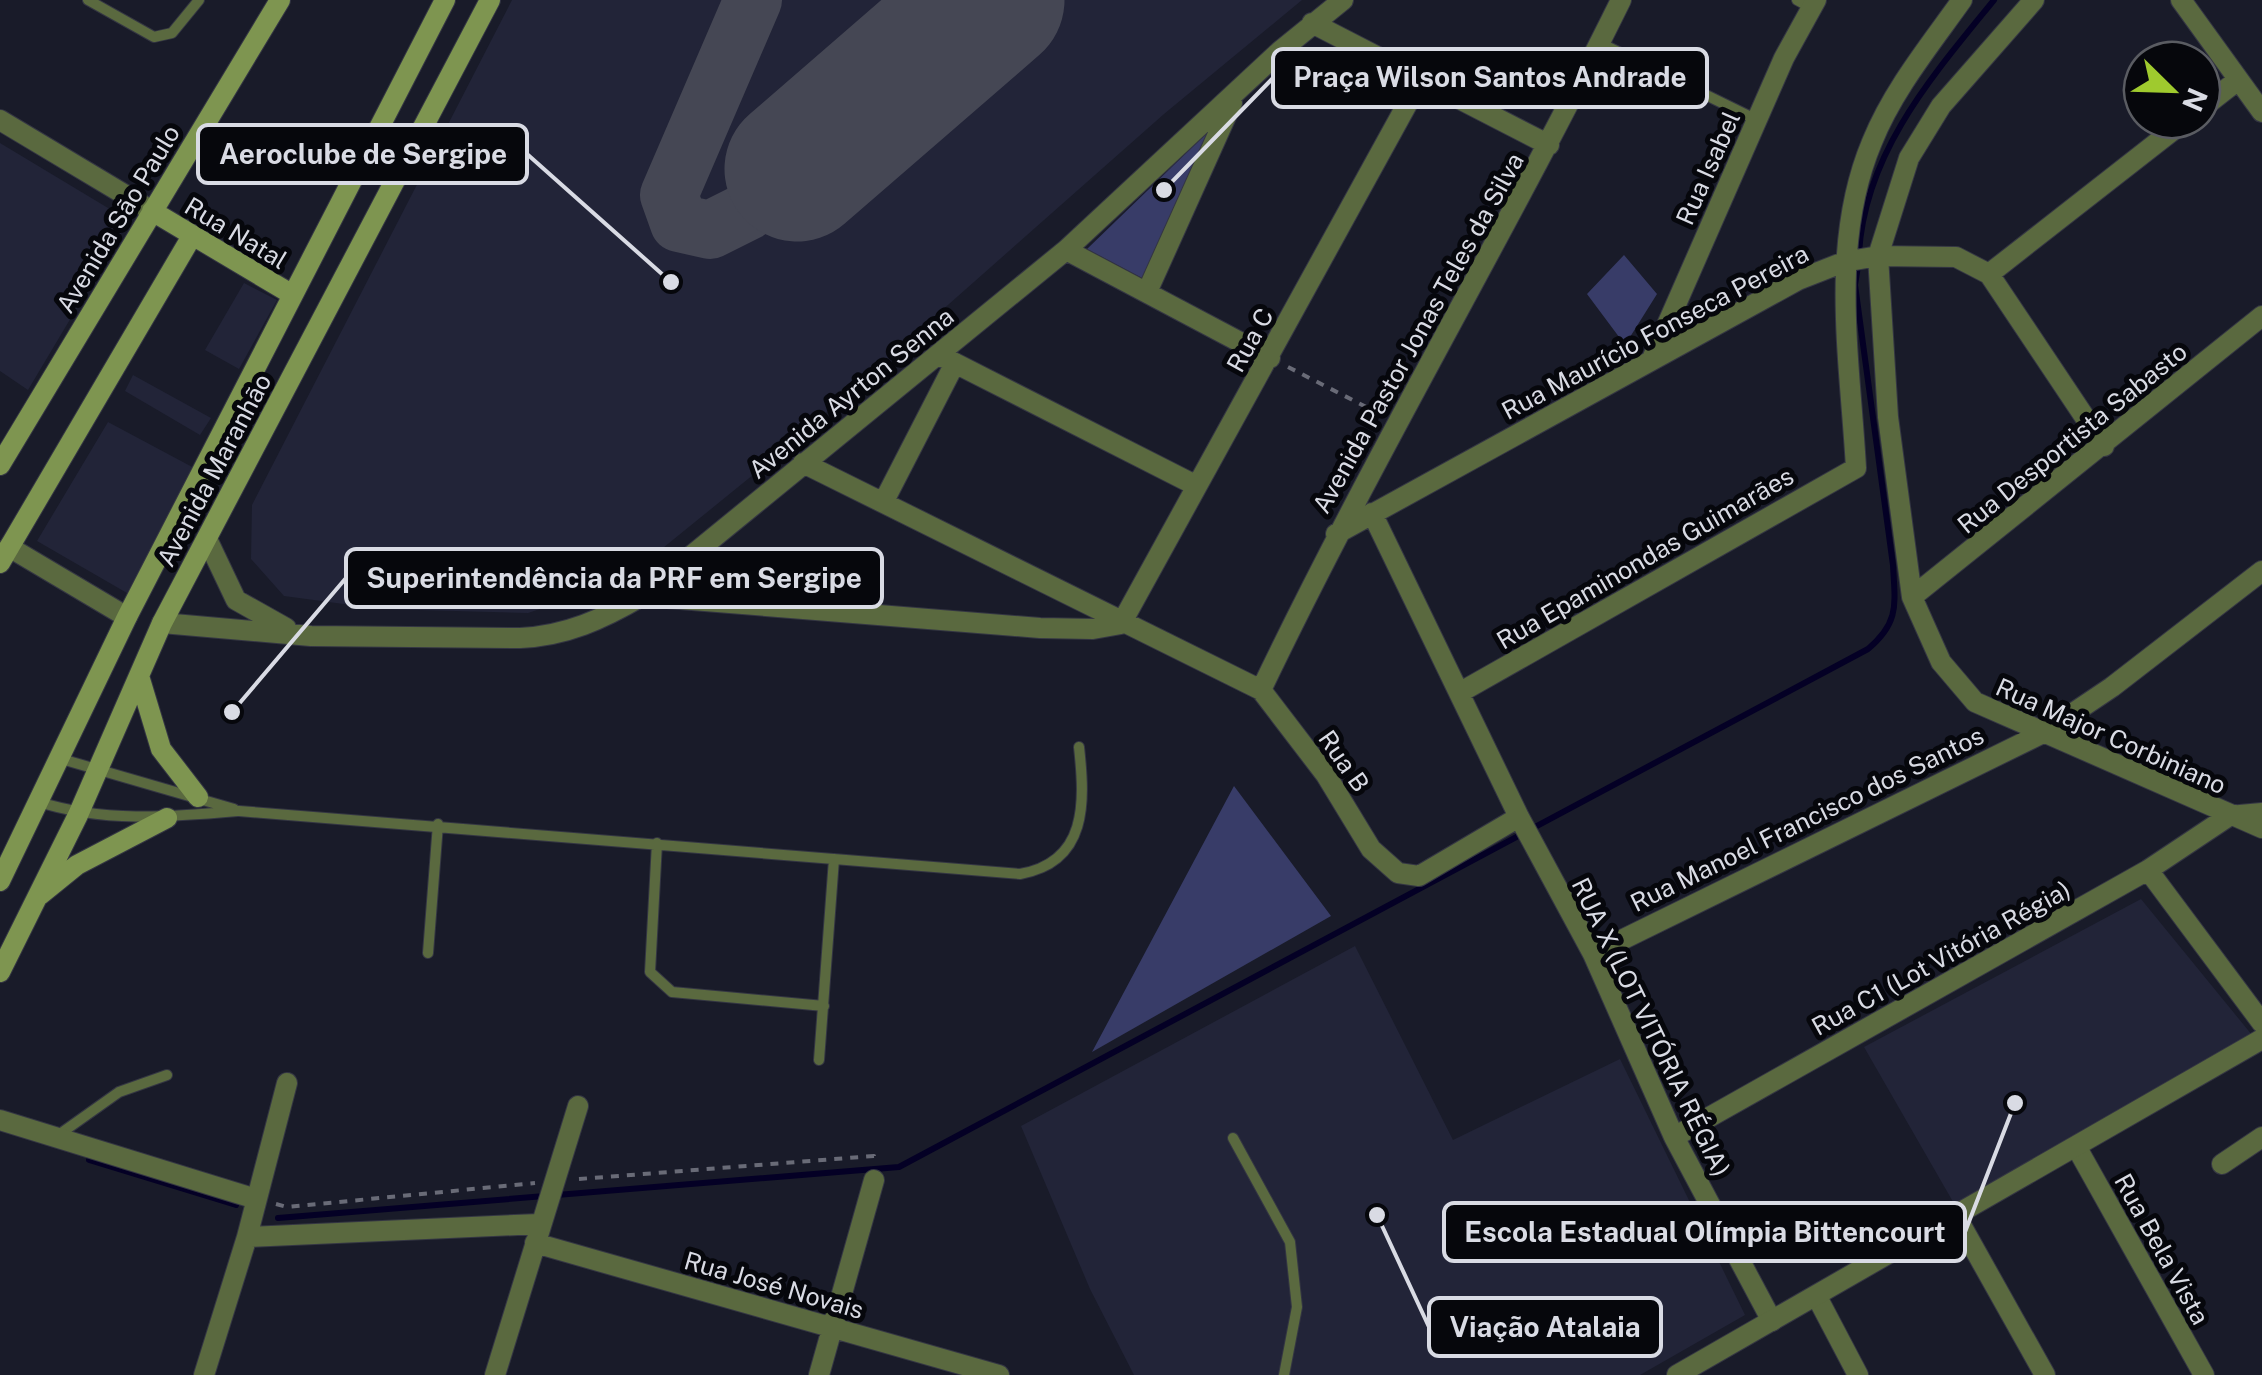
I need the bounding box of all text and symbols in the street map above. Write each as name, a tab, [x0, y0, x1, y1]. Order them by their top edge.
north arrow	[2122, 40, 2222, 140]
callout: Praça Wilson Santos Andrade	[1273, 49, 1707, 107]
text: Praça Wilson Santos Andrade	[1293, 60, 1687, 93]
text: N	[2176, 83, 2215, 116]
street label: Rua Isabel	[1670, 106, 1746, 230]
street label: Avenida São Paulo	[50, 120, 186, 318]
callout: Aeroclube de Sergipe	[198, 125, 527, 183]
text: Aeroclube de Sergipe	[219, 137, 507, 170]
street label: Avenida Pastor Jonas Teles da Silva	[1306, 147, 1530, 519]
street label: Rua Natal	[179, 191, 293, 275]
street label: Rua Maurício Fonseca Pereira	[1496, 238, 1814, 426]
street label: Avenida Ayrton Senna	[743, 301, 959, 485]
street label: Rua C	[1220, 303, 1280, 377]
street label: Rua Desportista Sabasto	[1951, 336, 2193, 540]
street label: Avenida Maranhão	[151, 368, 277, 572]
street label: Rua Epaminondas Guimarães	[1491, 461, 1799, 655]
callout: Superintendência da PRF em Sergipe	[346, 549, 882, 607]
text: Superintendência da PRF em Sergipe	[366, 561, 862, 594]
street label: Rua Major Corbiniano	[1991, 672, 2231, 800]
street label: Rua Manoel Francisco dos Santos	[1625, 720, 1989, 918]
street label: Rua B	[1312, 725, 1376, 797]
street label: RUA X (LOT VITÓRIA RÉGIA)	[1565, 873, 1737, 1181]
street label: Rua C1 (Lot Vitória Régia)	[1806, 874, 2076, 1042]
street label: Rua Bela Vista	[2108, 1168, 2216, 1330]
callout: Escola Estadual Olímpia Bittencourt	[1444, 1203, 1965, 1261]
text: Escola Estadual Olímpia Bittencourt	[1464, 1215, 1946, 1248]
street label: Rua José Novais	[681, 1245, 867, 1325]
callout: Viação Atalaia	[1429, 1298, 1661, 1356]
text: Viação Atalaia	[1449, 1310, 1641, 1343]

